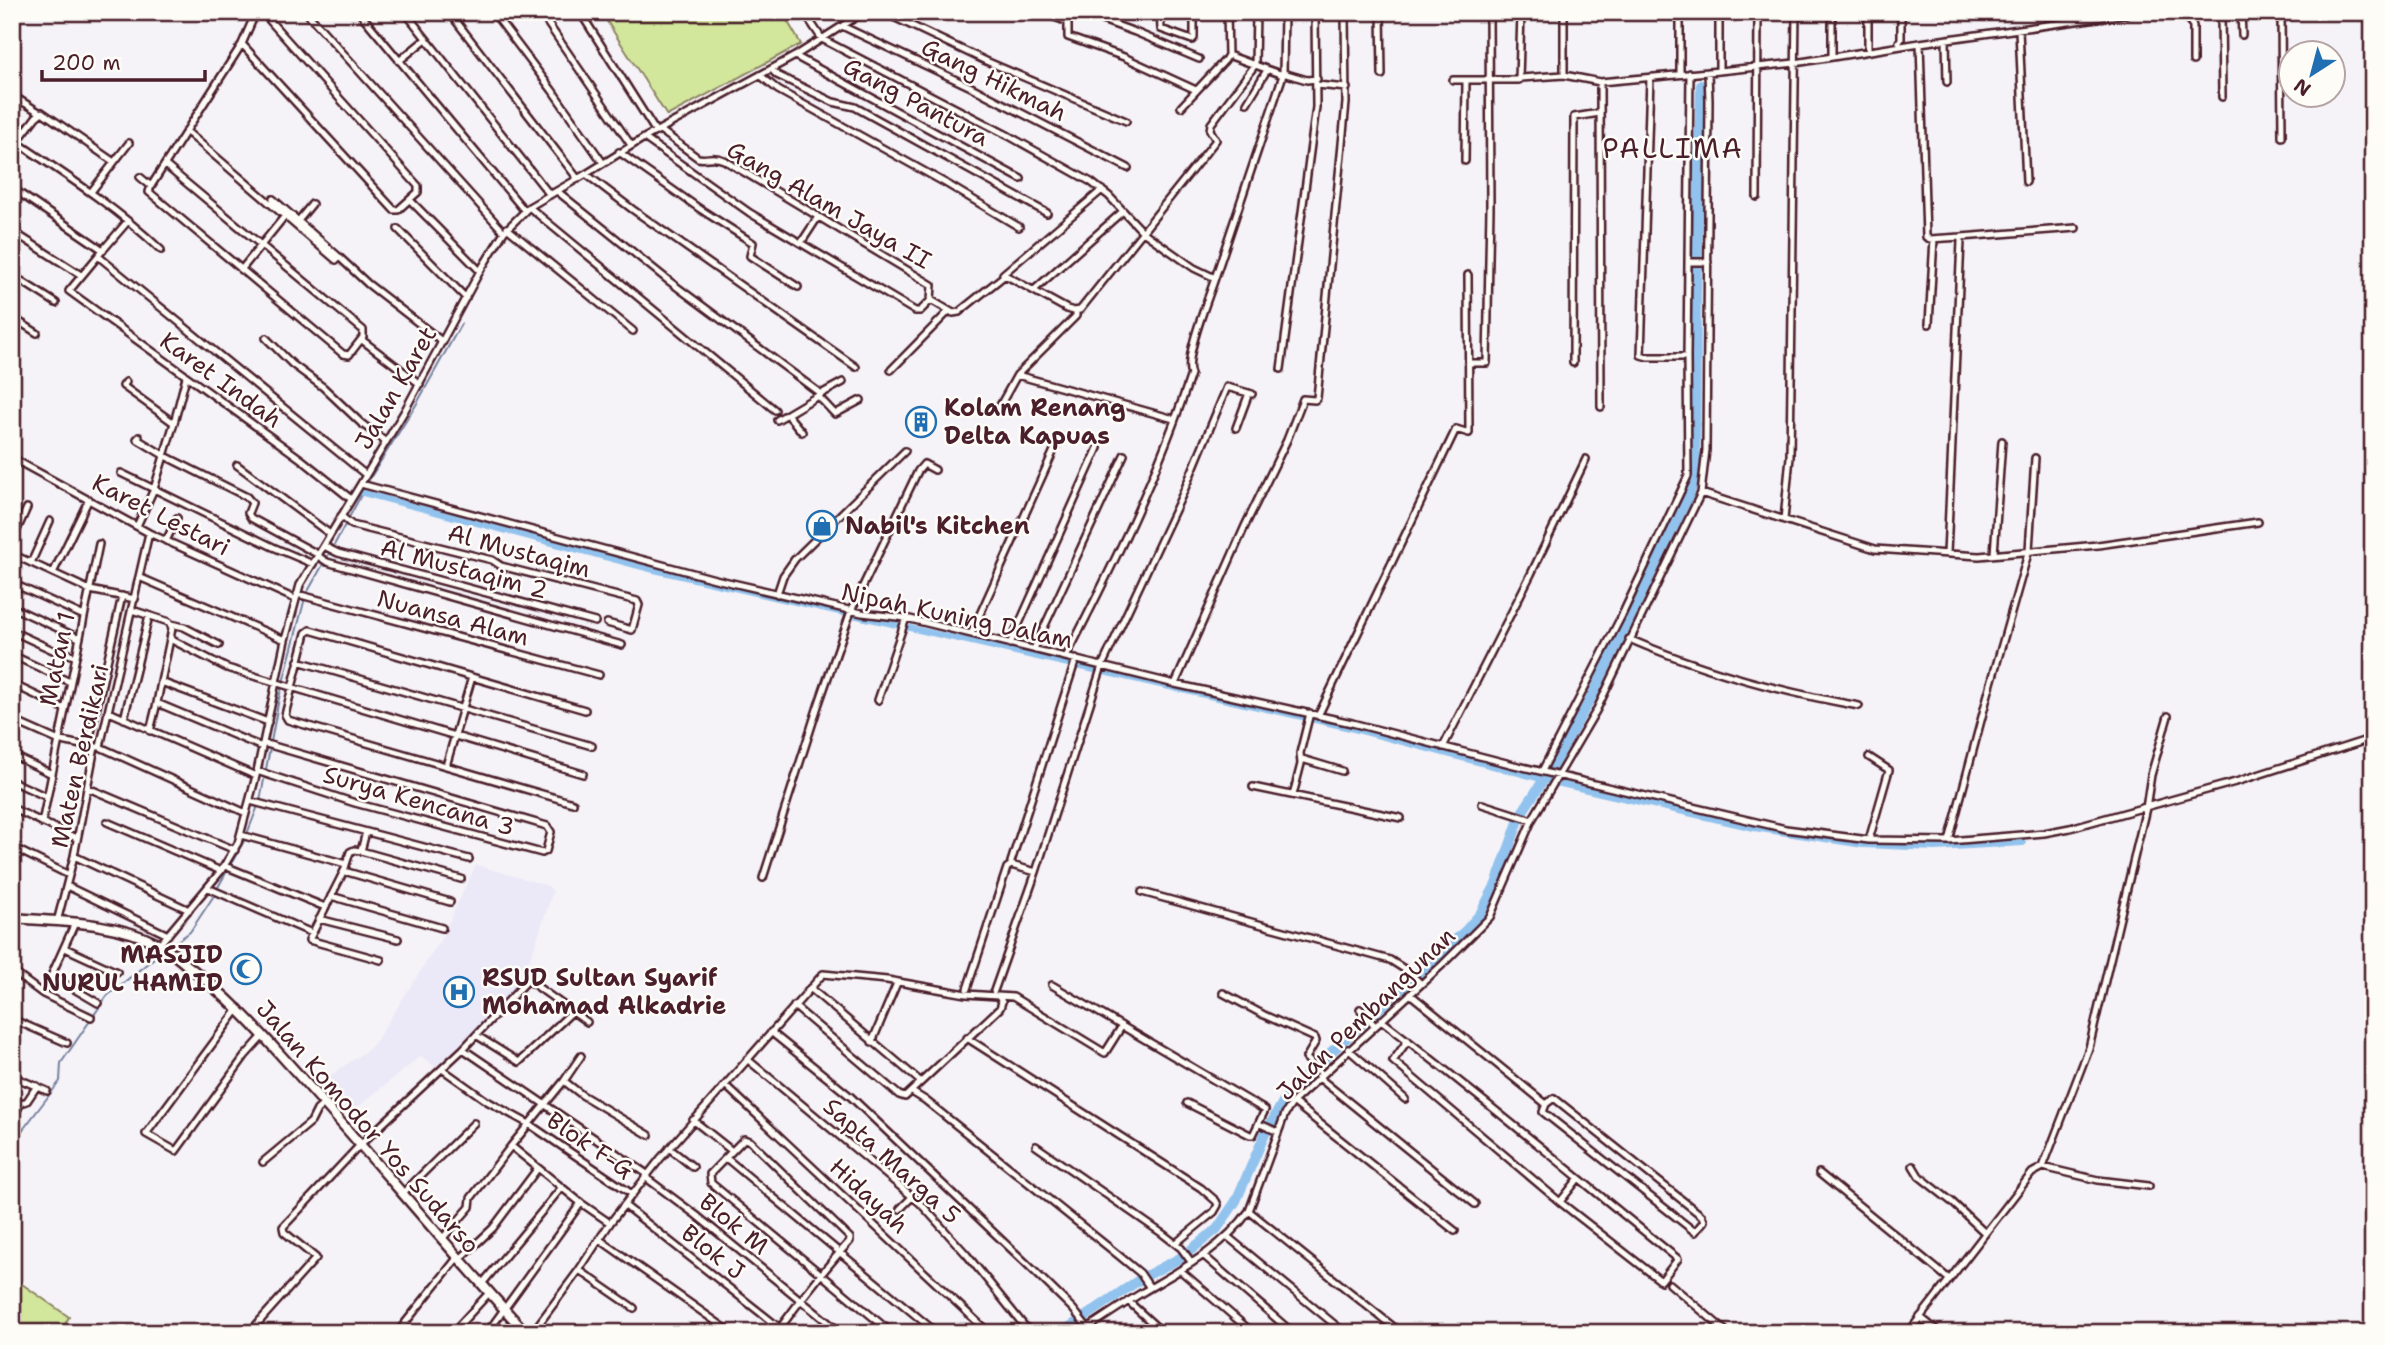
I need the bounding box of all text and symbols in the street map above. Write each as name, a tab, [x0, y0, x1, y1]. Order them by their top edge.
street label: Gang Hikmah	[916, 31, 1072, 129]
scale bar	[42, 38, 205, 82]
north arrow	[2276, 38, 2346, 108]
text: 200 m	[52, 49, 121, 77]
street label: Gang Pantura	[837, 50, 995, 154]
text: N	[2289, 73, 2316, 102]
district label: PALLIMA	[1602, 129, 1744, 167]
street label: Gang Alam Jaya II	[721, 133, 937, 277]
street label: Jalan Karet	[348, 321, 444, 455]
street label: Karet Indah	[153, 325, 289, 435]
place label: Kolam Renang Delta Kapuas	[944, 392, 1126, 452]
building icon: Kolam Renang Delta Kapuas	[904, 405, 938, 439]
street label: Karet Lestari	[87, 467, 235, 563]
shop icon: Nabil's Kitchen	[805, 509, 839, 543]
place label: Nabil's Kitchen	[845, 510, 1030, 542]
street label: Al Mustaqim	[444, 517, 594, 585]
street label: Al Mustaqim 2	[377, 531, 551, 607]
street label: Nipah Kuning Dalam	[838, 576, 1076, 656]
street label: Nuansa Alam	[374, 582, 532, 654]
street label: Matan 1	[31, 609, 83, 709]
street label: Maten Berdikari	[43, 661, 117, 851]
street label: Surya Kencana 3	[320, 758, 518, 844]
street label: Jalan Pembangunan	[1270, 920, 1462, 1108]
place label: MASJID NURUL HAMID	[42, 939, 223, 999]
mosque icon: MASJID NURUL HAMID	[229, 952, 263, 986]
place label: RSUD Sultan Syarif Mohamad Alkadrie	[482, 962, 726, 1022]
hospital icon: RSUD Sultan Syarif Mohamad Alkadrie	[442, 975, 476, 1009]
street label: Jalan Komodor Yos Sudarso	[249, 994, 487, 1260]
street label: Sapta Marga 5	[816, 1091, 968, 1231]
street label: Blok F-G	[540, 1104, 640, 1186]
street label: Hidayah	[823, 1151, 915, 1241]
street label: Blok M	[692, 1186, 776, 1262]
street label: Blok J	[675, 1217, 751, 1287]

